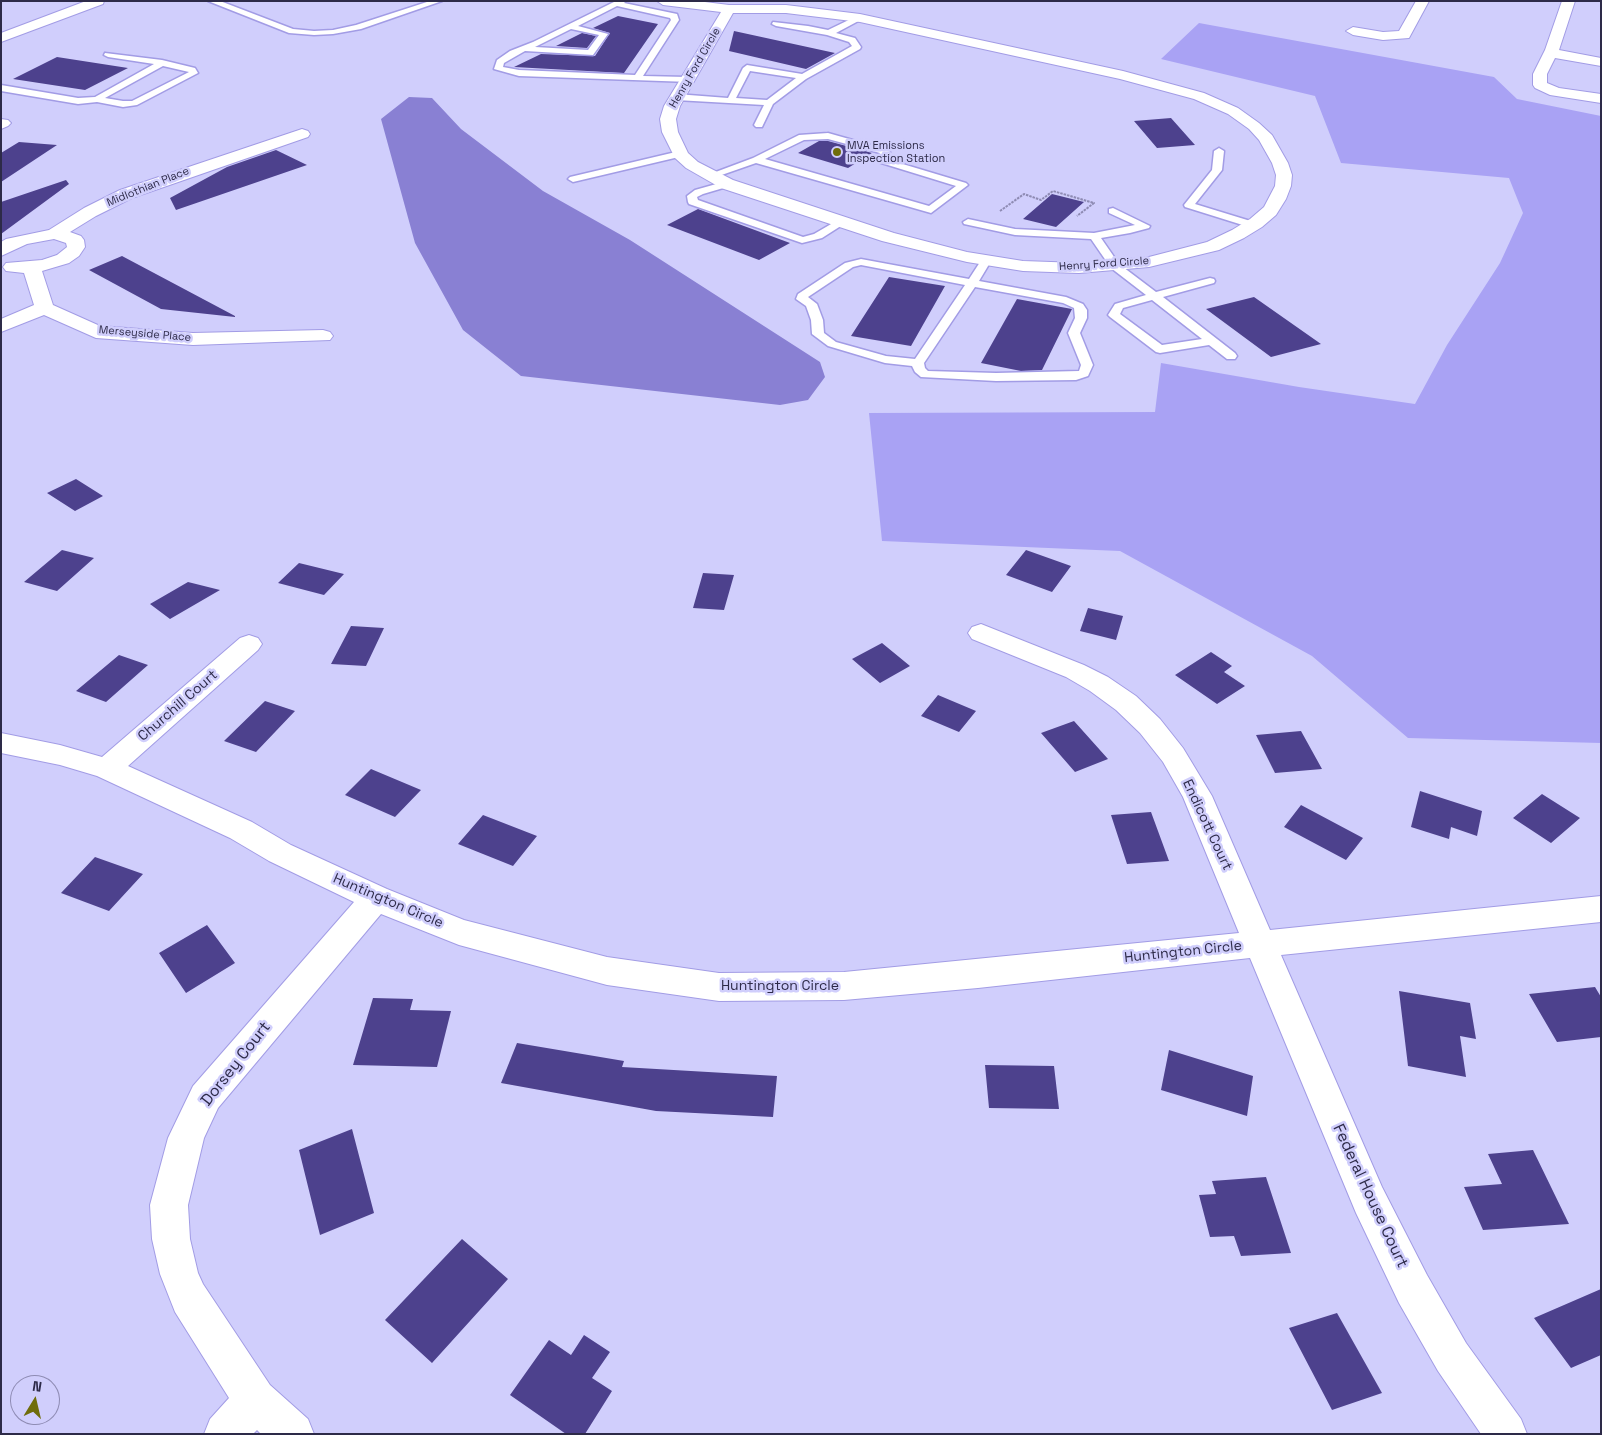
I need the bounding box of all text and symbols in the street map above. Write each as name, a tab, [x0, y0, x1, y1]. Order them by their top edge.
street label: Henry Ford Circle	[667, 26, 723, 110]
place label: MVA Emissions Inspection Station	[847, 139, 945, 165]
marker: MVA Emissions Inspection Station	[831, 146, 843, 158]
street label: Midlothian Place	[105, 164, 191, 210]
street label: Henry Ford Circle	[1059, 254, 1149, 274]
street label: Merseyside Place	[98, 323, 192, 345]
street label: Churchill Court	[135, 667, 221, 745]
street label: Endicott Court	[1179, 777, 1235, 873]
street label: Huntington Circle	[330, 870, 446, 932]
street label: Huntington Circle	[1123, 937, 1243, 967]
street label: Huntington Circle	[721, 978, 839, 994]
street label: Dorsey Court	[197, 1018, 275, 1110]
street label: Federal House Court	[1328, 1121, 1412, 1271]
north arrow	[10, 1375, 60, 1425]
text: N	[31, 1377, 43, 1396]

